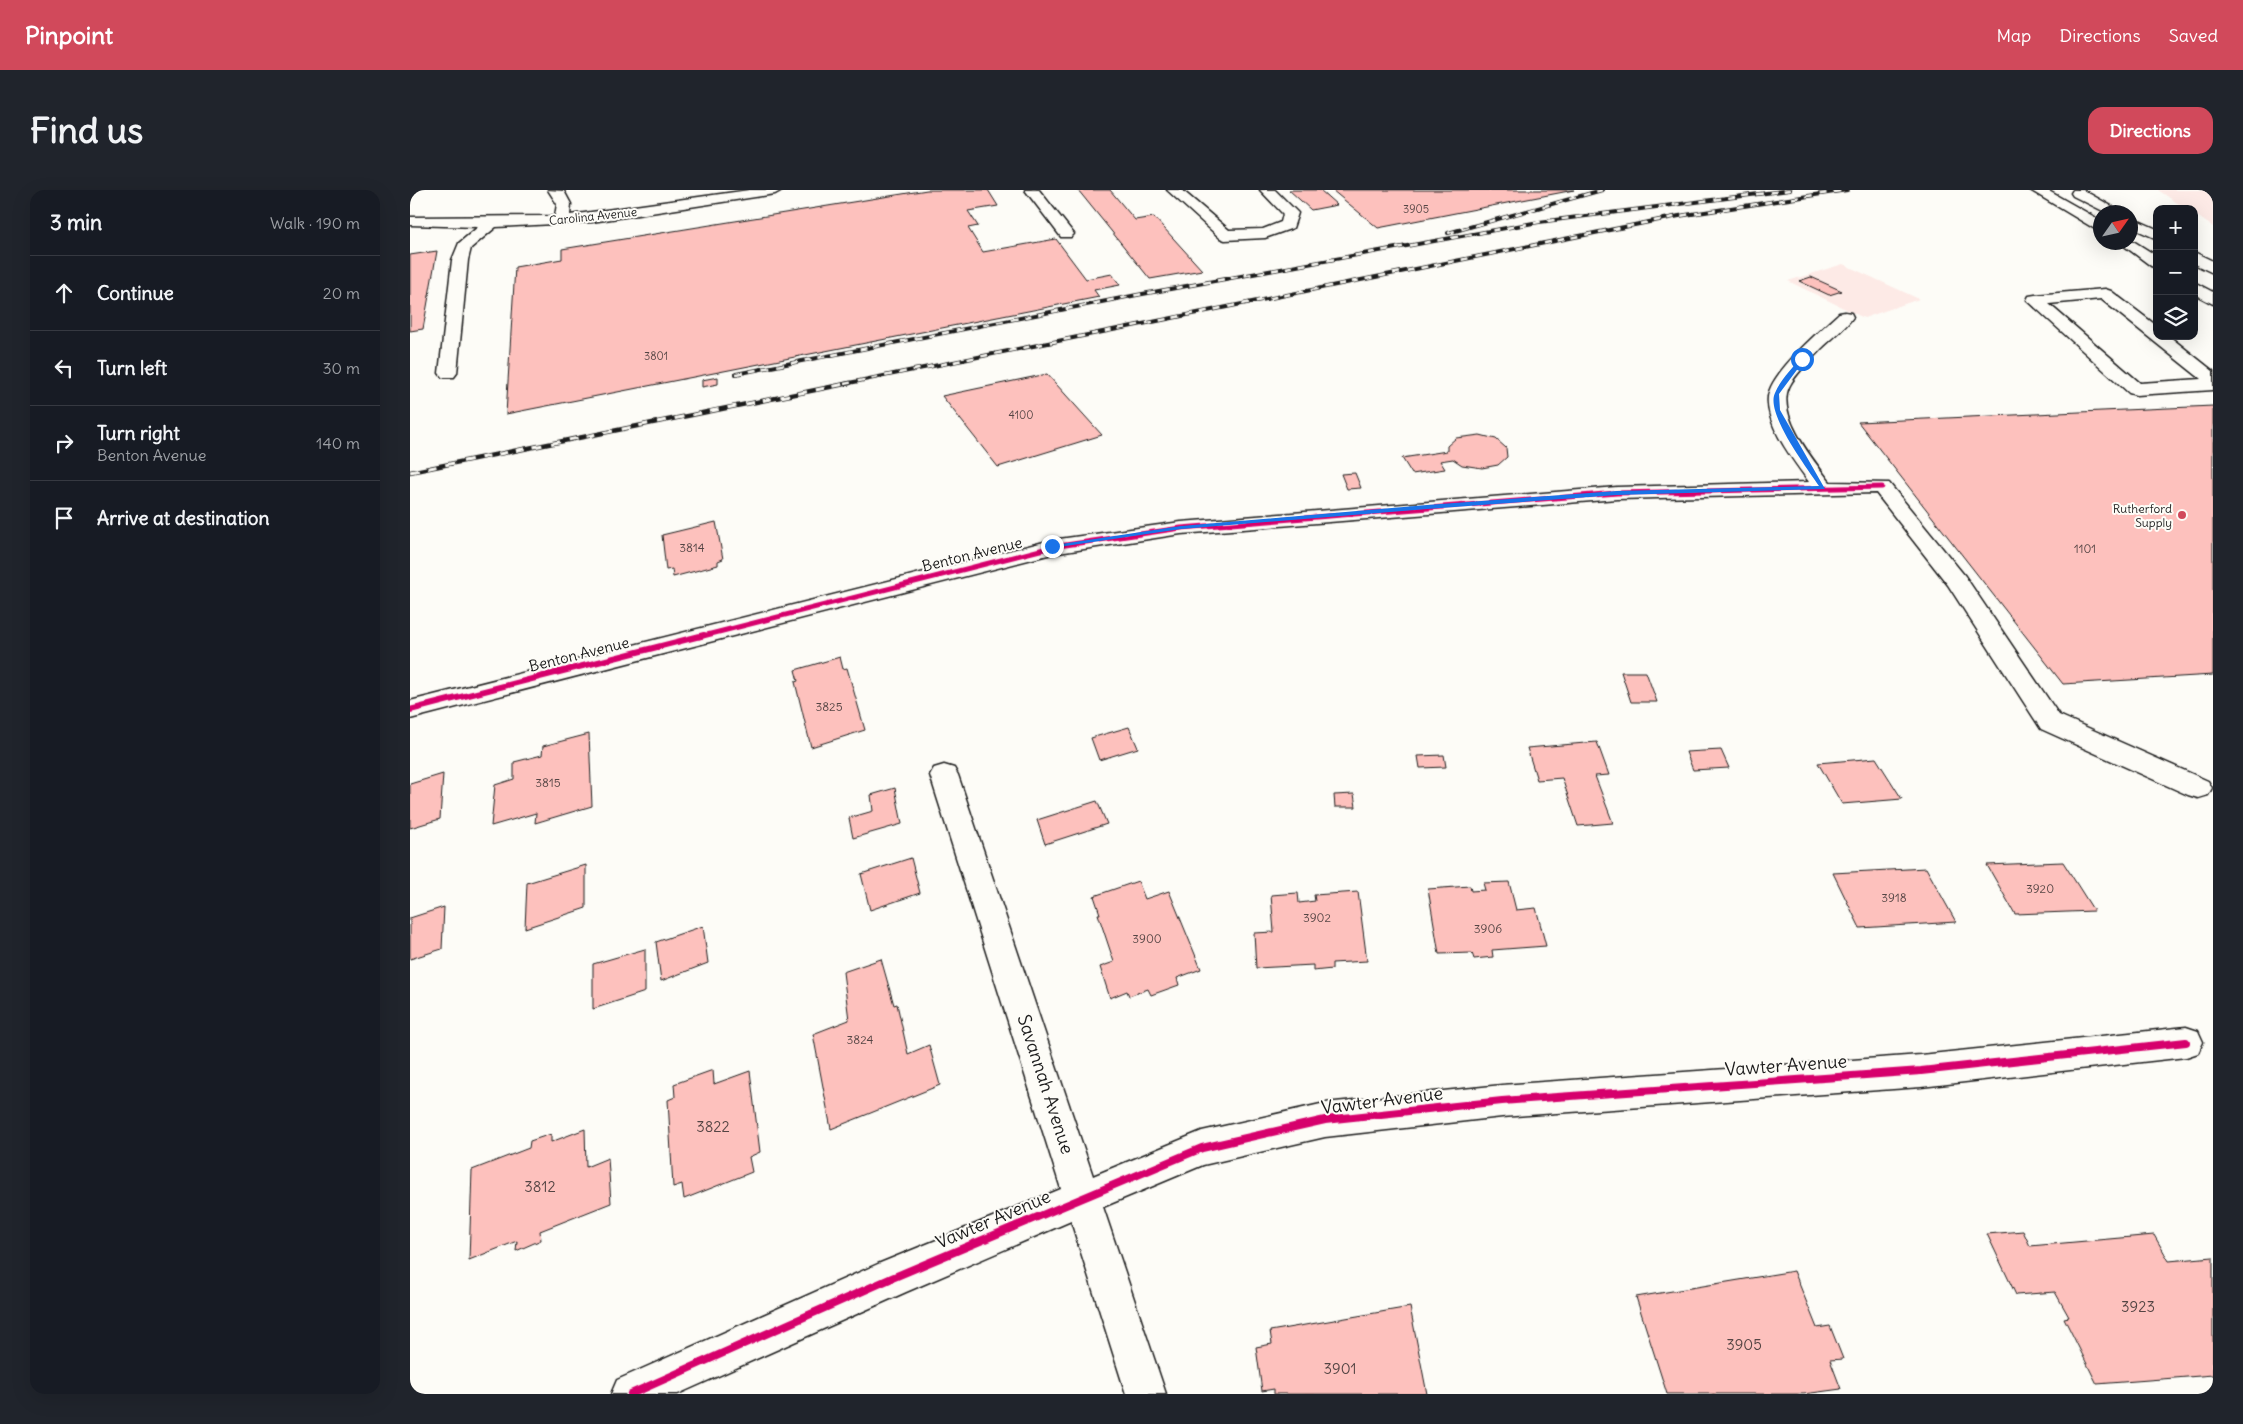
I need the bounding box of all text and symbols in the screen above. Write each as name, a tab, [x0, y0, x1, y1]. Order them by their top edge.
text: Pinpoint	[25, 20, 113, 50]
text: Map	[1996, 24, 2031, 47]
text: Directions	[2059, 24, 2141, 47]
text: Saved	[2169, 24, 2218, 47]
button: Directions	[2088, 107, 2213, 154]
text: Find us	[30, 108, 143, 152]
house number: 3905	[1403, 202, 1429, 216]
street label: Carolina Avenue	[548, 204, 638, 228]
north arrow	[2093, 205, 2138, 250]
map controls	[2153, 205, 2198, 340]
button: +	[2153, 205, 2198, 250]
text: 3 min	[50, 209, 102, 236]
text: Walk · 190 m	[270, 213, 360, 233]
button: −	[2153, 250, 2198, 295]
icon: ahead	[50, 279, 78, 307]
text: Continue	[97, 281, 174, 305]
text: 20 m	[323, 283, 360, 303]
button: layers	[2153, 295, 2198, 340]
route start	[1791, 348, 1814, 371]
house number: 3801	[644, 349, 668, 363]
icon: left	[50, 354, 78, 382]
text: Turn left	[97, 356, 167, 380]
text: 30 m	[323, 358, 360, 378]
house number: 4100	[1008, 408, 1034, 422]
text: Turn right	[97, 421, 180, 445]
icon: right	[50, 429, 78, 457]
text: 140 m	[316, 433, 360, 453]
text: Benton Avenue	[97, 445, 206, 465]
place label: Rutherford Supply	[2113, 501, 2172, 530]
icon: arrive	[50, 504, 78, 532]
text: Arrive at destination	[97, 506, 270, 530]
marker: Rutherford Supply	[2176, 509, 2188, 521]
street label: Benton Avenue	[920, 532, 1024, 576]
route end	[1041, 535, 1064, 558]
house number: 3814	[679, 540, 705, 555]
house number: 1101	[2074, 541, 2096, 556]
street label: Benton Avenue	[527, 632, 631, 676]
house number: 3825	[815, 699, 843, 714]
house number: 3815	[535, 775, 561, 790]
house number: 3920	[2026, 881, 2054, 896]
house number: 3918	[1881, 890, 1907, 905]
house number: 3902	[1303, 910, 1332, 925]
house number: 3906	[1474, 921, 1502, 936]
house number: 3900	[1132, 931, 1162, 946]
street label: Savannah Avenue	[1013, 1011, 1079, 1157]
house number: 3824	[846, 1032, 874, 1047]
street label: Vawter Avenue	[1724, 1049, 1848, 1081]
street label: Vawter Avenue	[1320, 1081, 1444, 1119]
house number: 3822	[696, 1117, 730, 1136]
house number: 3812	[524, 1177, 556, 1196]
street label: Vawter Avenue	[932, 1184, 1054, 1254]
house number: 3923	[2121, 1297, 2155, 1316]
house number: 3905	[1726, 1335, 1762, 1354]
house number: 3901	[1324, 1359, 1356, 1378]

